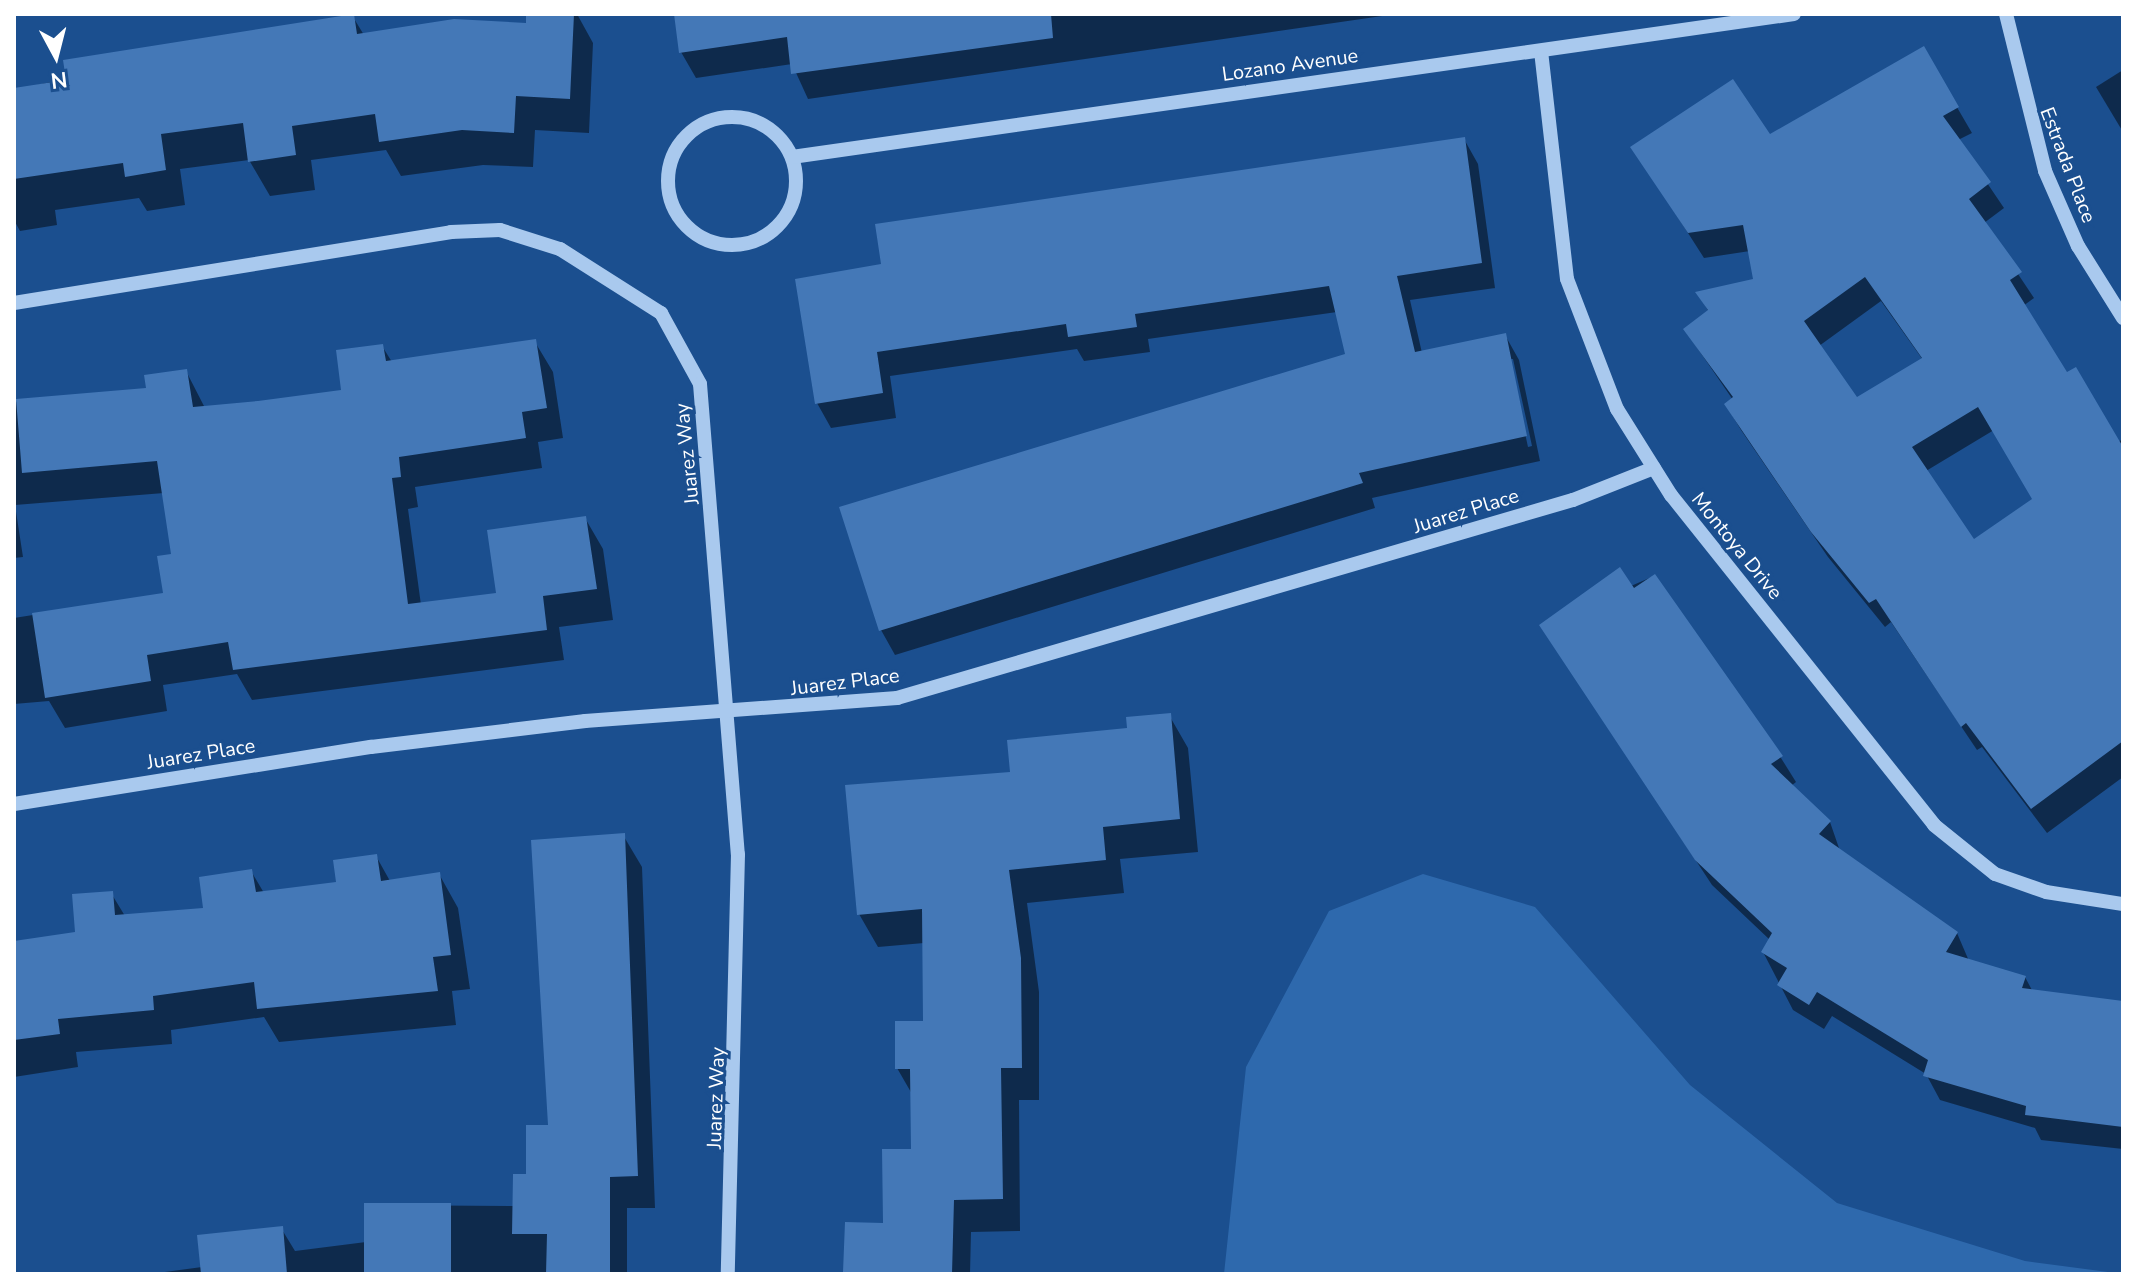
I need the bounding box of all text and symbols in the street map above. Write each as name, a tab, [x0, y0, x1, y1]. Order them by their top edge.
north arrow	[16, 16, 96, 96]
street label: Lozano Avenue	[1220, 44, 1360, 86]
text: N	[49, 64, 69, 96]
street label: Estrada Place	[2035, 104, 2101, 226]
street label: Juarez Way	[670, 402, 704, 506]
street label: Juarez Place	[1410, 484, 1522, 538]
street label: Montoya Drive	[1687, 488, 1787, 604]
street label: Juarez Place	[789, 663, 901, 701]
street label: Juarez Place	[145, 734, 257, 774]
street label: Juarez Way	[702, 1047, 730, 1149]

